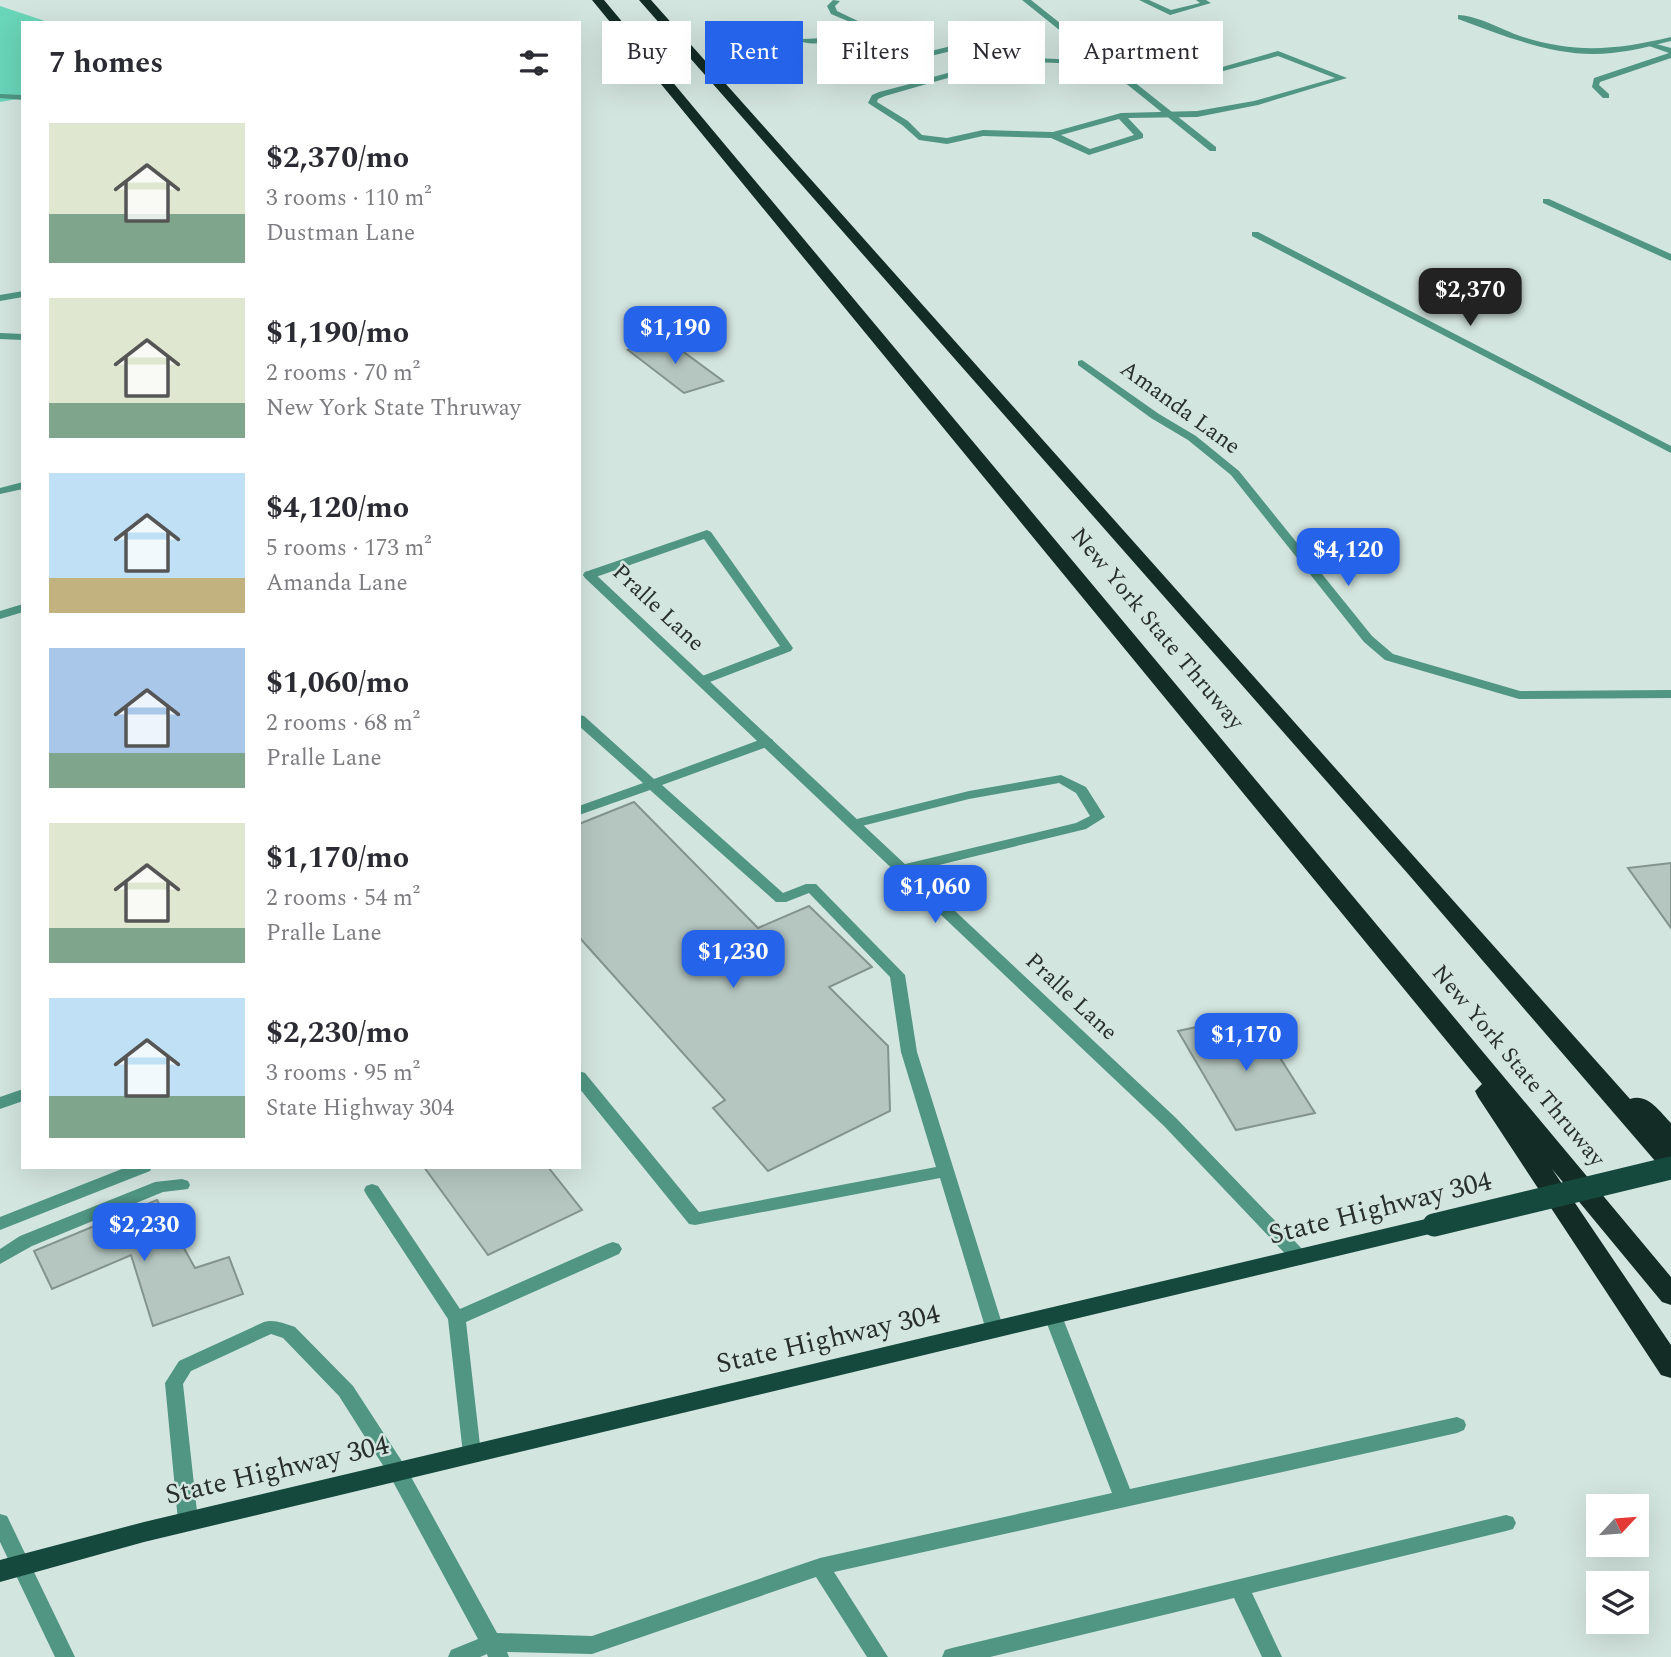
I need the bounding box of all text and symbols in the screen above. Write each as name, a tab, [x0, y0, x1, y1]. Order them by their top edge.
chip: Buy	[602, 21, 691, 84]
chip: Rent	[705, 21, 803, 84]
chip: Filters	[817, 21, 934, 84]
chip: New	[948, 21, 1045, 84]
chip: Apartment	[1059, 21, 1223, 84]
text: 7 homes	[49, 40, 163, 86]
icon: filters	[515, 44, 553, 82]
text: $2,370/mo	[266, 135, 409, 181]
icon: home	[105, 151, 189, 235]
text: 3 rooms · 110 m²	[266, 181, 432, 216]
text: Dustman Lane	[266, 216, 415, 251]
pin: $2,370	[1413, 268, 1527, 328]
text: $2,370	[1435, 273, 1505, 308]
pin: $1,190	[618, 306, 732, 366]
text: $1,190/mo	[266, 310, 409, 356]
text: $1,190	[640, 311, 710, 346]
icon: home	[105, 326, 189, 410]
street label: Amanda Lane	[1112, 352, 1248, 464]
text: 2 rooms · 70 m²	[266, 356, 420, 391]
text: New York State Thruway	[266, 391, 521, 426]
text: $4,120/mo	[266, 485, 409, 531]
icon: home	[105, 501, 189, 585]
street label: New York State Thruway	[1062, 520, 1253, 739]
pin: $4,120	[1291, 528, 1405, 588]
text: 5 rooms · 173 m²	[266, 531, 432, 566]
text: $4,120	[1313, 533, 1383, 568]
street label: Pralle Lane	[604, 556, 712, 660]
text: Amanda Lane	[266, 566, 408, 601]
text: $1,060/mo	[266, 660, 409, 706]
icon: home	[105, 676, 189, 760]
text: 2 rooms · 68 m²	[266, 706, 420, 741]
text: Pralle Lane	[266, 741, 382, 776]
text: $1,170/mo	[266, 835, 409, 881]
icon: home	[105, 851, 189, 935]
pin: $1,060	[878, 866, 992, 925]
text: $1,060	[900, 870, 970, 905]
text: 2 rooms · 54 m²	[266, 881, 420, 916]
text: Pralle Lane	[266, 916, 382, 951]
pin: $1,230	[676, 930, 790, 990]
text: $1,230	[698, 935, 768, 970]
street label: Pralle Lane	[1017, 945, 1125, 1049]
street label: New York State Thruway	[1423, 957, 1614, 1176]
text: $2,230/mo	[266, 1010, 409, 1056]
pin: $1,170	[1189, 1014, 1303, 1073]
text: $1,170	[1211, 1018, 1281, 1053]
icon: home	[105, 1026, 189, 1110]
text: 3 rooms · 95 m²	[266, 1056, 420, 1091]
text: State Highway 304	[266, 1091, 454, 1126]
street label: State Highway 304	[1264, 1159, 1496, 1257]
pin: $2,230	[87, 1204, 201, 1263]
text: $2,230	[109, 1208, 179, 1243]
street label: State Highway 304	[712, 1292, 944, 1386]
street label: State Highway 304	[161, 1423, 393, 1517]
north arrow	[1586, 1494, 1648, 1558]
map controls	[1586, 1494, 1649, 1634]
button: layers	[1586, 1571, 1649, 1634]

